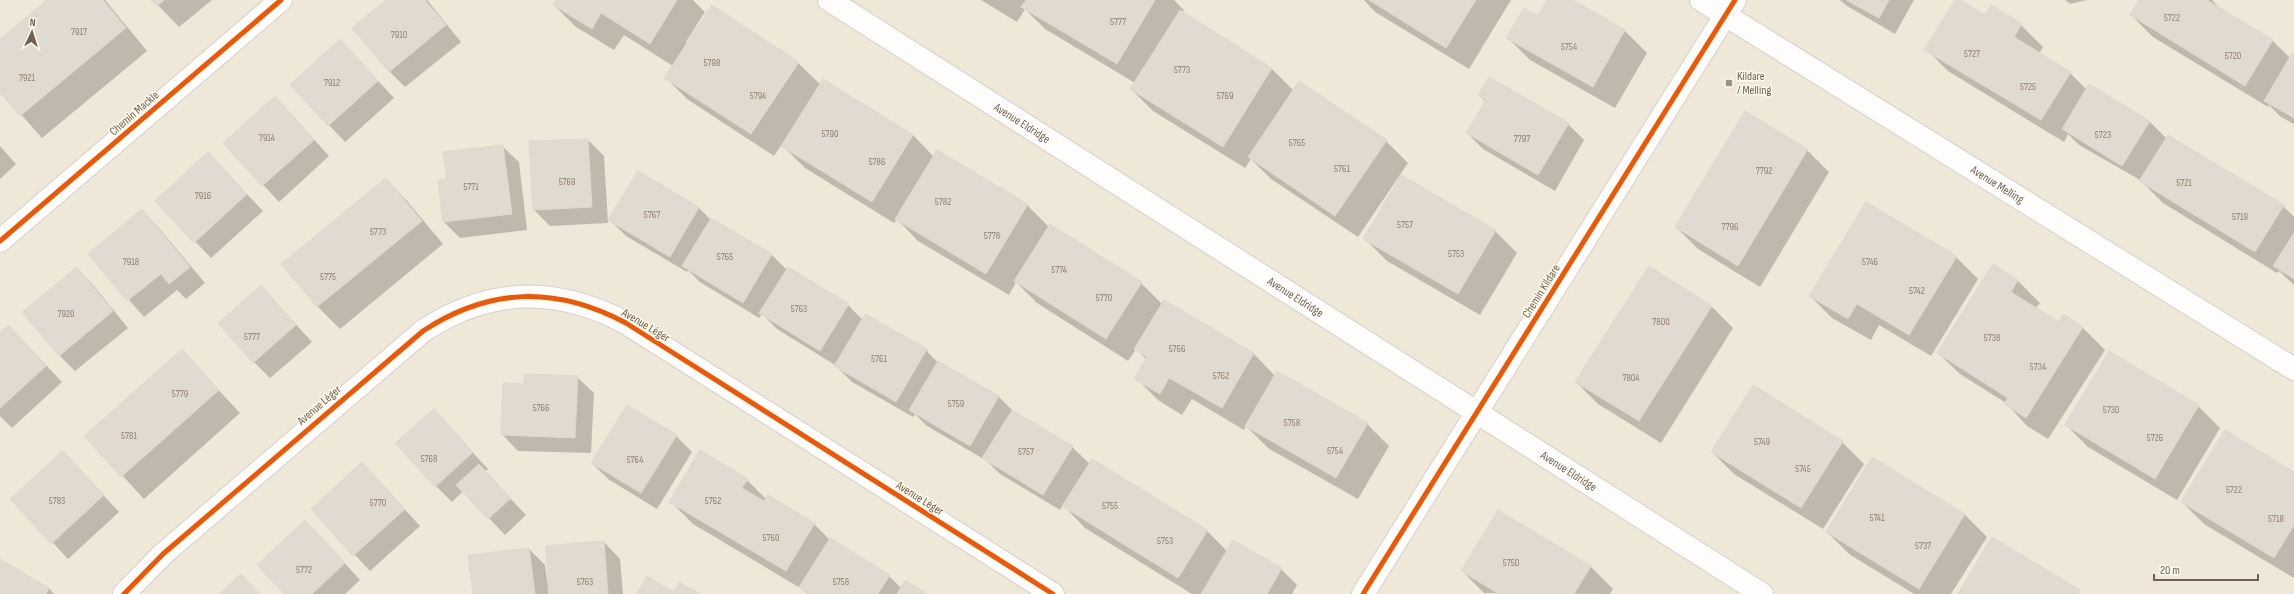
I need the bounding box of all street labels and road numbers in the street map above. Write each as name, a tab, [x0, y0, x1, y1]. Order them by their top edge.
street label: Chemin Mackle	[106, 88, 162, 139]
street label: Avenue Eldridge	[990, 99, 1053, 147]
street label: Avenue Melling	[1967, 162, 2027, 207]
street label: Chemin Kildare	[1519, 262, 1564, 321]
street label: Avenue Eldridge	[1263, 273, 1326, 321]
street label: Avenue Léger	[618, 305, 673, 346]
street label: Avenue Léger	[294, 382, 345, 429]
street label: Avenue Eldridge	[1537, 447, 1600, 495]
street label: Avenue Léger	[892, 477, 947, 519]

